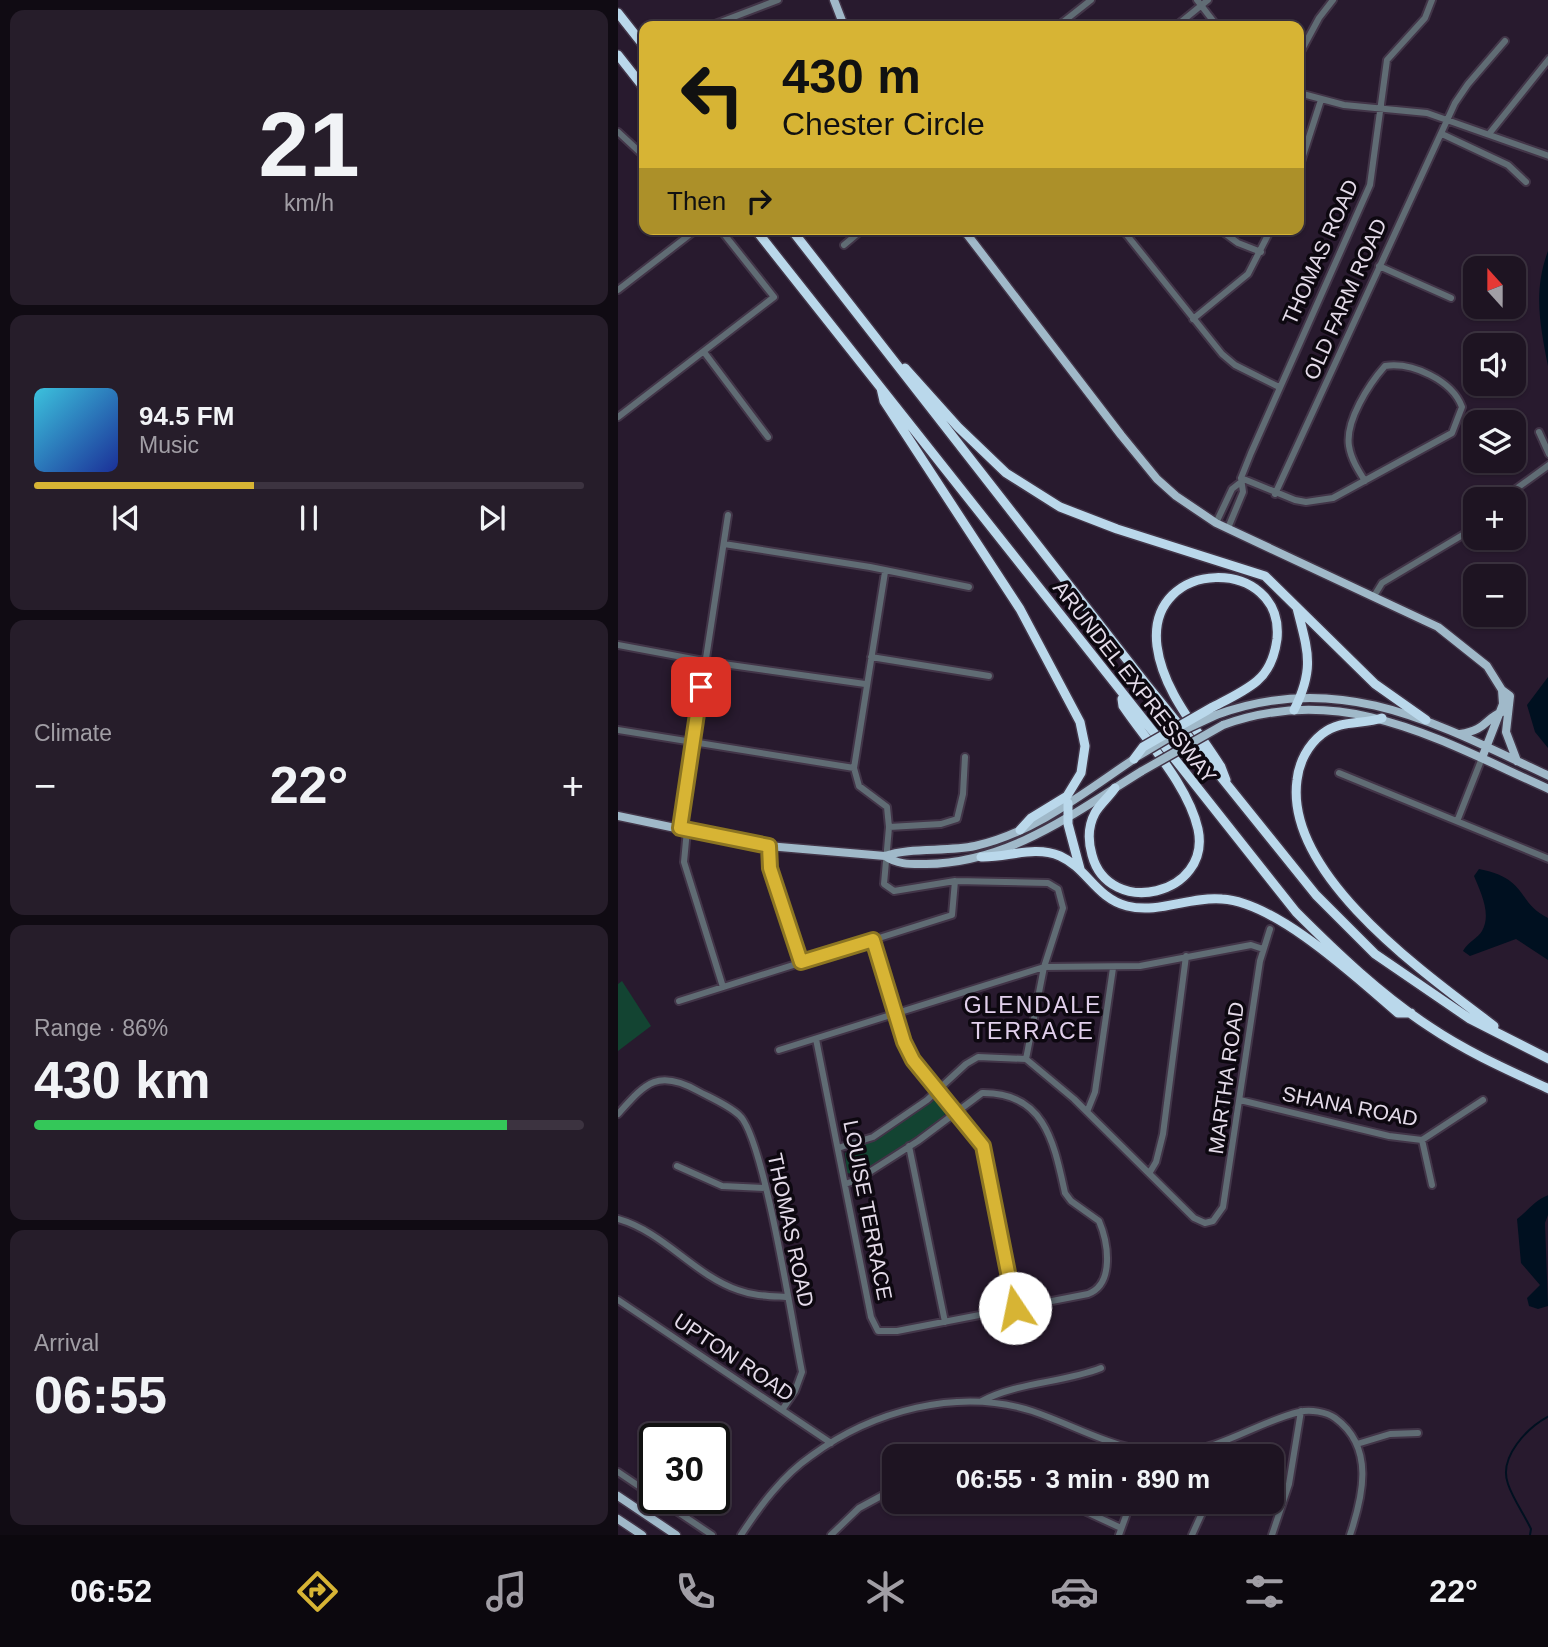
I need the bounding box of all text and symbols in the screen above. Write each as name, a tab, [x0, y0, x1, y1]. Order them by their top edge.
icon: left	[667, 49, 758, 140]
text: 430 m	[782, 49, 921, 103]
text: 21	[258, 94, 360, 195]
text: Chester Circle	[782, 106, 985, 142]
street label: THOMAS ROAD	[1278, 176, 1362, 328]
icon: right	[740, 182, 778, 220]
text: Then	[667, 186, 726, 216]
text: km/h	[284, 190, 334, 216]
street label: OLD FARM ROAD	[1299, 215, 1391, 383]
north arrow	[1463, 256, 1526, 318]
map controls	[1463, 256, 1526, 627]
button: sound	[1463, 333, 1526, 396]
text: 94.5 FM	[139, 401, 234, 431]
button: layers	[1463, 410, 1526, 473]
text: Music	[139, 432, 199, 458]
button: +	[1463, 487, 1526, 550]
icon: previous	[107, 499, 145, 537]
icon: pause	[290, 499, 328, 537]
icon: next	[473, 499, 511, 537]
button: −	[1463, 564, 1526, 627]
street label: ARUNDEL EXPRESSWAY	[1049, 576, 1221, 788]
pin	[671, 657, 731, 717]
icon: arrive	[682, 668, 720, 706]
text: Climate	[34, 720, 112, 746]
text: 22°	[270, 756, 348, 814]
text: −	[34, 765, 56, 807]
text: +	[562, 765, 584, 807]
district label: GLENDALE TERRACE	[964, 992, 1102, 1044]
street label: MARTHA ROAD	[1204, 1000, 1248, 1156]
text: Range · 86%	[34, 1015, 168, 1041]
text: 430 km	[34, 1051, 210, 1109]
street label: SHANA ROAD	[1280, 1082, 1420, 1130]
street label: LOUISE TERRACE	[839, 1118, 897, 1302]
street label: THOMAS ROAD	[763, 1151, 819, 1309]
position arrow	[978, 1271, 1052, 1345]
street label: UPTON ROAD	[670, 1308, 798, 1406]
text: Arrival	[34, 1330, 99, 1356]
text: 06:55	[34, 1366, 167, 1424]
speed limit sign: 30	[639, 1423, 730, 1514]
text: 06:55 · 3 min · 890 m	[956, 1464, 1210, 1494]
icon: directions	[293, 1567, 342, 1616]
icon: music	[482, 1567, 531, 1616]
icon: phone	[671, 1567, 720, 1616]
icon: climate	[861, 1567, 910, 1616]
icon: car	[1050, 1567, 1099, 1616]
icon: filters	[1240, 1567, 1289, 1616]
text: 06:52	[70, 1573, 152, 1609]
text: 22°	[1429, 1573, 1478, 1609]

